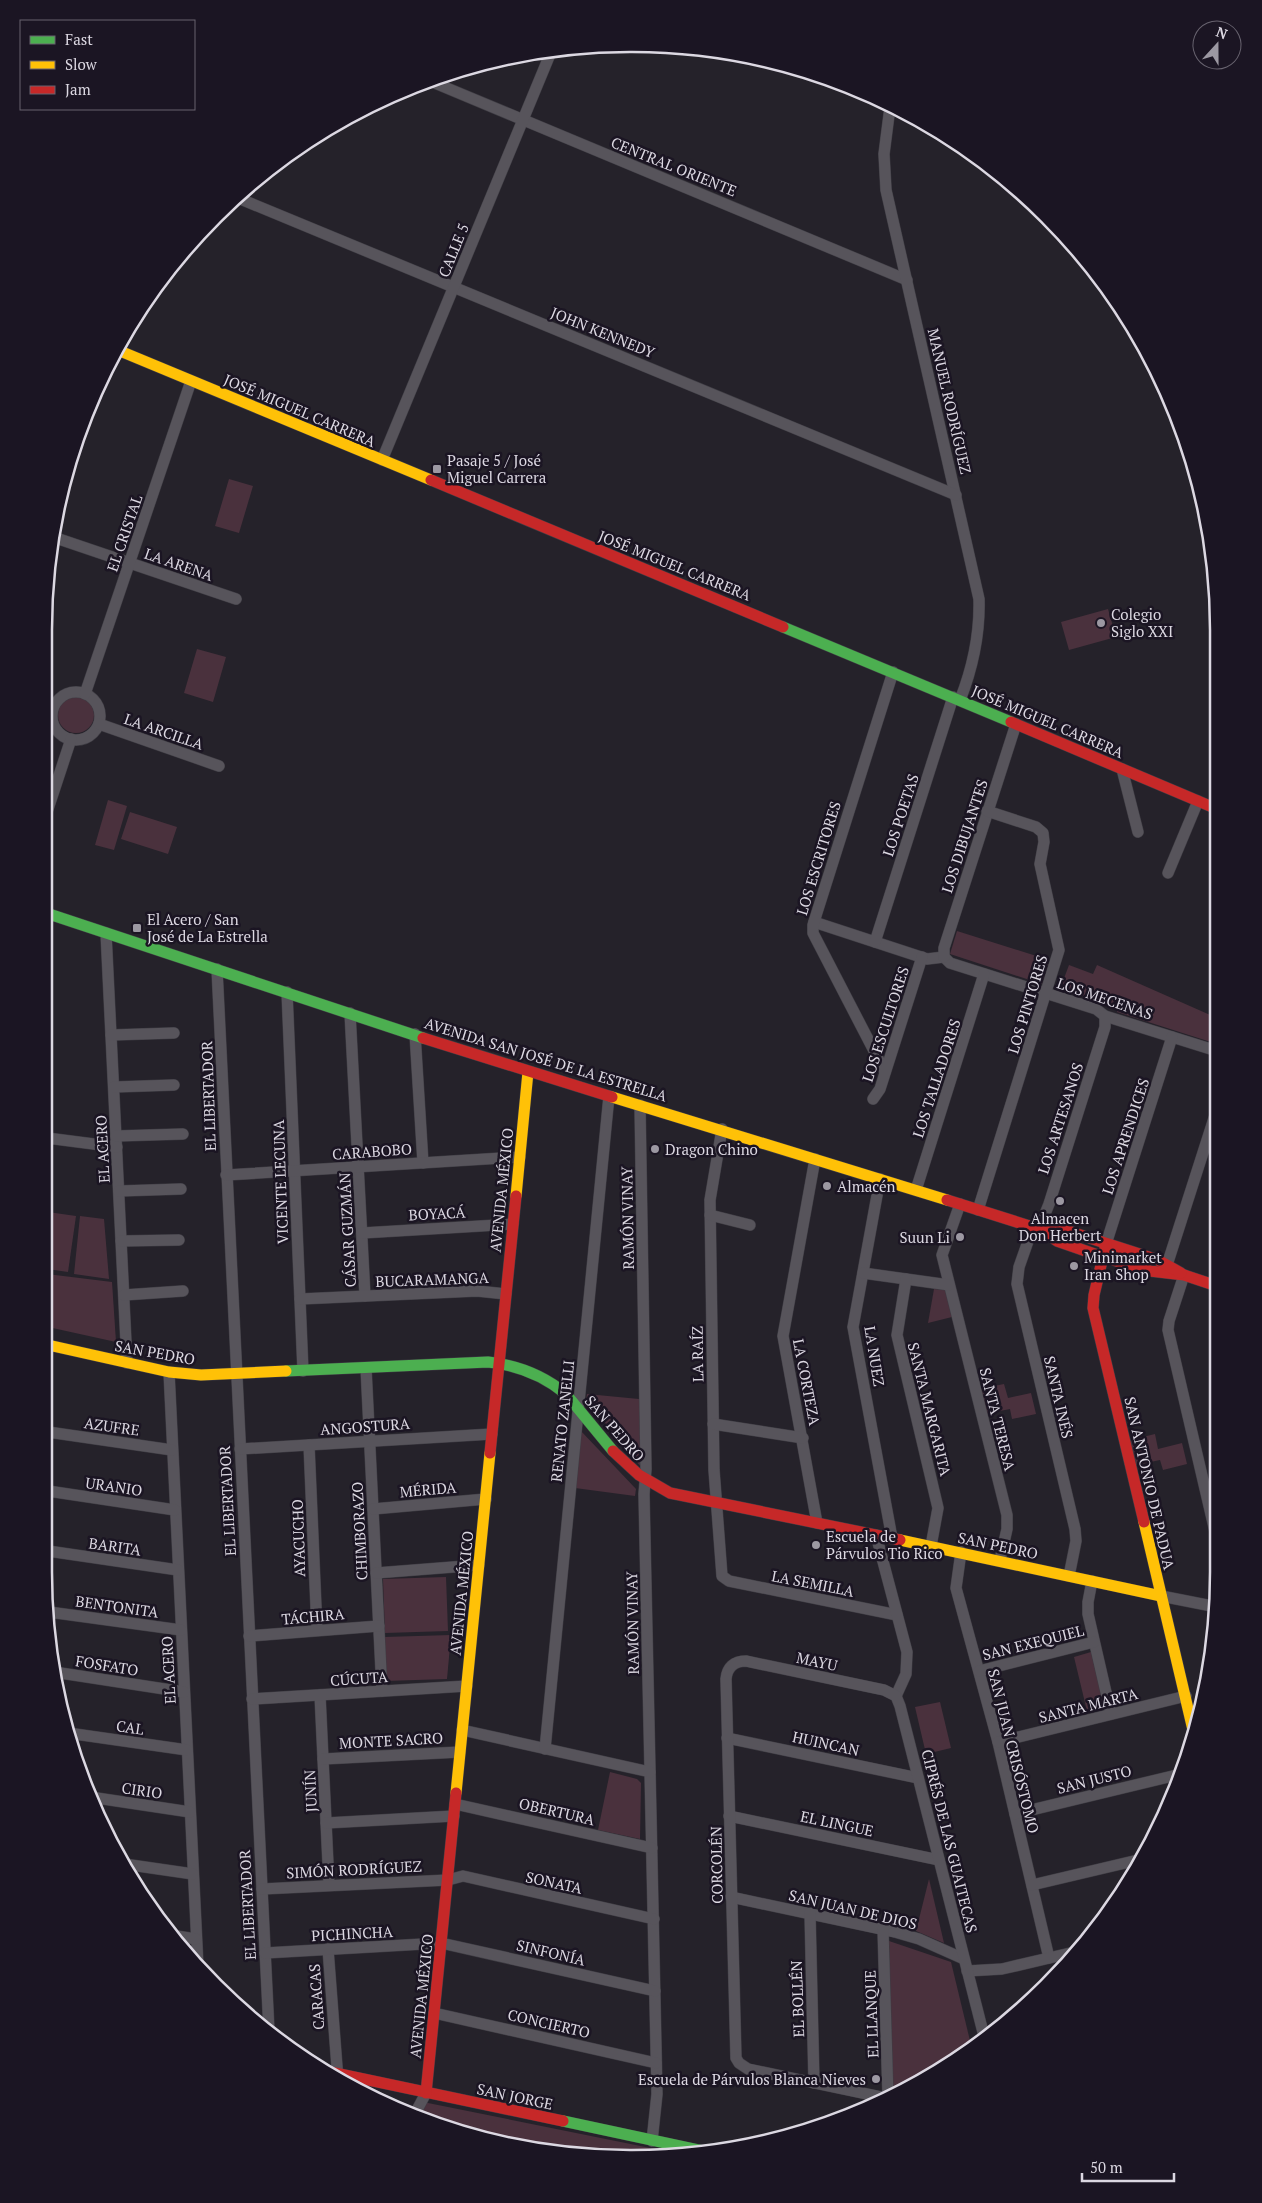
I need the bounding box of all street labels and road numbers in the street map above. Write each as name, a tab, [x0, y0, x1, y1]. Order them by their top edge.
street label: CENTRAL ORIENTE	[608, 132, 740, 200]
street label: CALLE 5	[433, 220, 473, 280]
street label: JOHN KENNEDY	[548, 302, 658, 362]
street label: MANUEL RODRÍGUEZ	[924, 326, 976, 476]
street label: JOSÉ MIGUEL CARRERA	[221, 369, 380, 451]
street label: EL CRISTAL	[102, 492, 146, 574]
street label: JOSÉ MIGUEL CARRERA	[596, 525, 755, 605]
street label: LA ARENA	[142, 543, 217, 585]
street label: JOSÉ MIGUEL CARRERA	[969, 680, 1128, 762]
street label: LA ARCILLA	[122, 708, 207, 754]
street label: LOS POETAS	[877, 771, 923, 859]
street label: LOS DIBUJANTES	[936, 777, 992, 895]
street label: LOS ESCRITORES	[791, 799, 845, 917]
street label: LOS PINTORES	[1002, 952, 1052, 1056]
street label: LOS ESCULTORES	[857, 964, 913, 1084]
street label: LOS MECENAS	[1054, 972, 1156, 1024]
street label: AVENIDA SAN JOSÉ DE LA ESTRELLA	[422, 1012, 671, 1106]
street label: LOS TALLADORES	[907, 1016, 965, 1140]
street label: EL LIBERTADOR	[196, 1040, 220, 1152]
street label: LOS ARTESANOS	[1033, 1060, 1087, 1176]
street label: LOS APRENDICES	[1097, 1075, 1153, 1197]
street label: EL ACERO	[90, 1114, 114, 1184]
street label: VICENTE LECUNA	[268, 1119, 292, 1245]
street label: AVENIDA MÉXICO	[485, 1127, 517, 1253]
street label: CARABOBO	[331, 1138, 413, 1164]
street label: RAMÓN VINAY	[616, 1166, 638, 1270]
street label: CÁSAR GUZMÁN	[334, 1172, 360, 1288]
street label: BOYACÁ	[408, 1201, 467, 1224]
street label: BUCARAMANGA	[375, 1267, 490, 1291]
street label: LA NUEZ	[860, 1324, 890, 1388]
street label: LA RAÍZ	[687, 1326, 707, 1382]
street label: SAN PEDRO	[113, 1335, 197, 1369]
street label: LA CORTEZA	[789, 1337, 825, 1428]
street label: SANTA MARGARITA	[904, 1340, 956, 1479]
street label: SANTA INÉS	[1040, 1354, 1078, 1440]
street label: RENATO ZANELLI	[546, 1359, 578, 1483]
street label: SANTA TERESA	[976, 1365, 1021, 1473]
street label: SAN PEDRO	[581, 1391, 649, 1465]
street label: SAN ANTONIO DE PADUA	[1120, 1395, 1180, 1572]
street label: AZUFRE	[83, 1412, 141, 1440]
street label: ANGOSTURA	[319, 1413, 411, 1439]
street label: EL LIBERTADOR	[214, 1445, 240, 1557]
street label: URANIO	[84, 1472, 144, 1500]
street label: MÉRIDA	[399, 1477, 458, 1501]
street label: CHIMBORAZO	[346, 1481, 372, 1581]
street label: AYACUCHO	[287, 1499, 309, 1577]
street label: SAN PEDRO	[956, 1527, 1040, 1563]
street label: AVENIDA MÉXICO	[445, 1530, 477, 1656]
street label: BARITA	[88, 1532, 143, 1560]
street label: LA SEMILLA	[770, 1565, 857, 1601]
street label: RAMÓN VINAY	[621, 1571, 643, 1675]
street label: BENTONITA	[74, 1590, 160, 1622]
street label: TÁCHIRA	[281, 1603, 346, 1629]
street label: SAN EXEQUIEL	[980, 1620, 1086, 1664]
street label: EL ACERO	[156, 1635, 180, 1705]
street label: MAYU	[795, 1647, 839, 1675]
street label: FOSFATO	[74, 1650, 140, 1680]
street label: CÚCUTA	[329, 1666, 389, 1690]
street label: SAN JUAN CRISÓSTOMO	[984, 1667, 1044, 1835]
street label: SANTA MARTA	[1036, 1683, 1140, 1727]
street label: CAL	[115, 1715, 145, 1739]
street label: HUINCAN	[791, 1726, 861, 1760]
street label: MONTE SACRO	[339, 1727, 443, 1753]
street label: CIPRÉS DE LAS GUAITECAS	[917, 1747, 983, 1935]
street label: SAN JUSTO	[1055, 1760, 1133, 1798]
street label: JUNÍN	[299, 1769, 321, 1813]
street label: CIRIO	[120, 1777, 164, 1803]
street label: OBERTURA	[517, 1793, 598, 1830]
street label: EL LINGUE	[799, 1805, 875, 1841]
street label: CORCOLÉN	[705, 1826, 727, 1904]
street label: EL LIBERTADOR	[234, 1849, 260, 1961]
street label: SIMÓN RODRÍGUEZ	[286, 1855, 422, 1883]
street label: SONATA	[524, 1866, 585, 1898]
street label: SAN JUAN DE DIOS	[787, 1885, 919, 1933]
street label: PICHINCHA	[311, 1921, 394, 1945]
street label: AVENIDA MÉXICO	[405, 1933, 437, 2059]
street label: SINFONÍA	[515, 1934, 588, 1970]
street label: EL BOLLÉN	[786, 1960, 808, 2038]
street label: CARACAS	[304, 1963, 328, 2031]
street label: EL LLANQUE	[859, 1970, 883, 2058]
street label: CONCIERTO	[506, 2004, 592, 2042]
street label: SAN JORGE	[475, 2078, 555, 2114]

